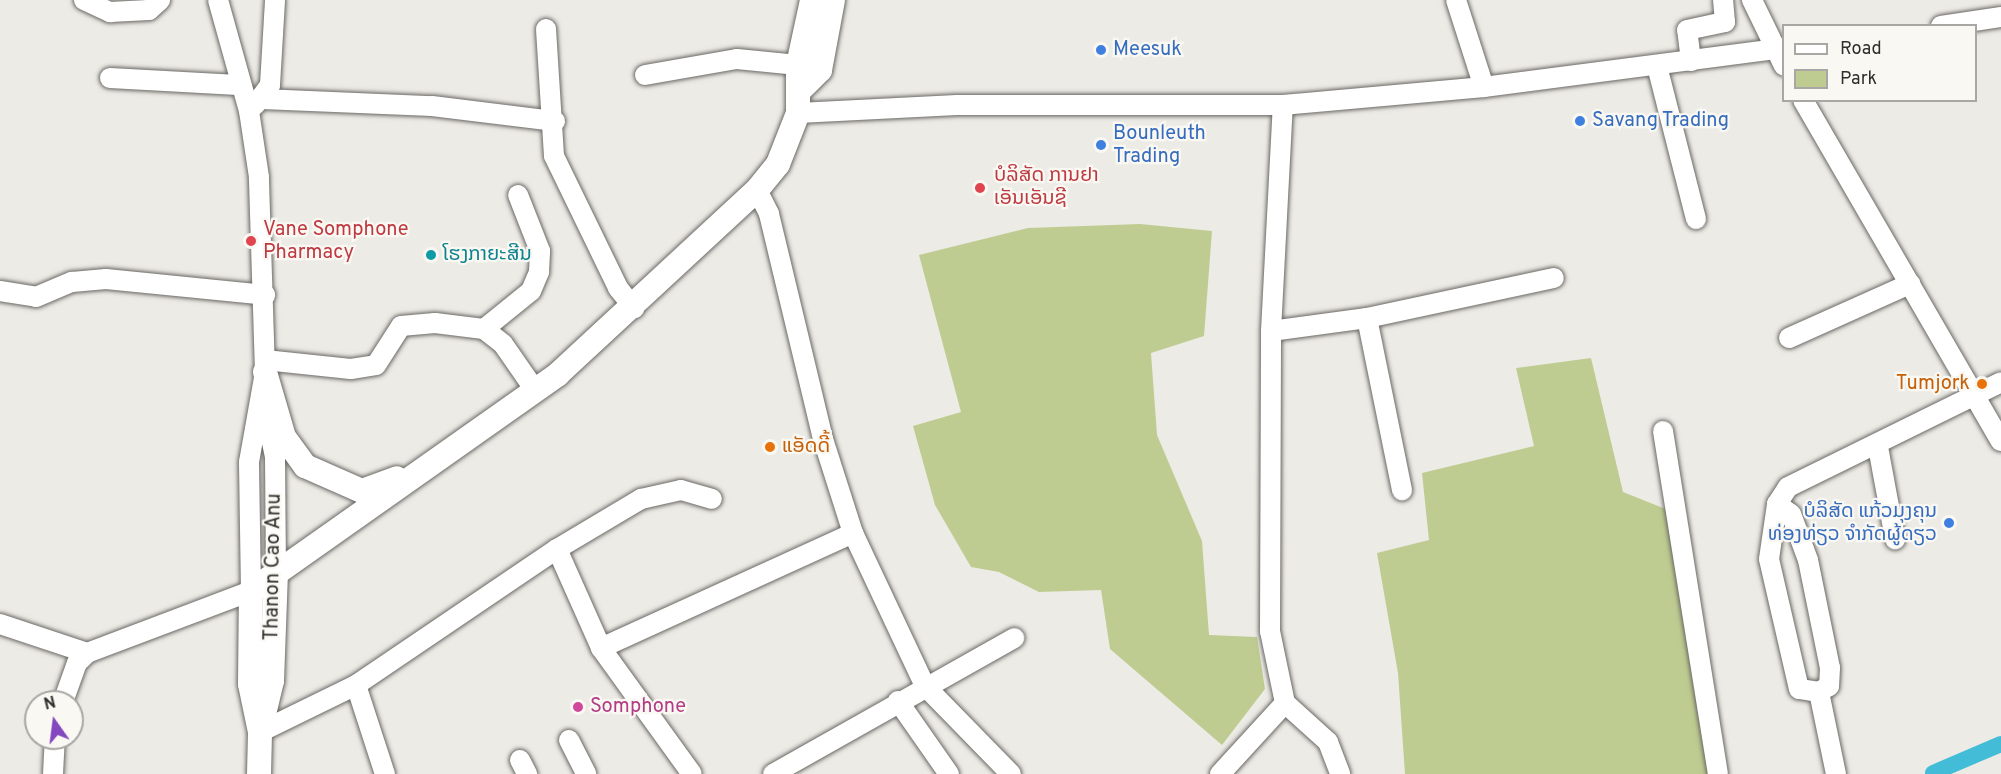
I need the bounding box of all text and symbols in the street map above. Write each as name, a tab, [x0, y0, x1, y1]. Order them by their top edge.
legend	[1782, 24, 1977, 102]
place label: Meesuk	[1113, 38, 1182, 62]
text: Road	[1840, 38, 1882, 61]
marker: Meesuk	[1094, 43, 1108, 57]
text: Park	[1840, 68, 1877, 91]
place label: Savang Trading	[1592, 109, 1730, 133]
marker: Savang Trading	[1573, 114, 1587, 128]
place label: Bounleuth Trading	[1113, 122, 1206, 169]
marker: Bounleuth Trading	[1094, 138, 1108, 152]
place label: ບໍລິສັດ ການຢາ ເອັນເອັນຊີ	[994, 164, 1099, 211]
marker: ບໍລິສັດ ການຢາ ເອັນເອັນຊີ	[971, 179, 989, 197]
place label: Vane Somphone Pharmacy	[263, 218, 409, 265]
marker: Vane Somphone Pharmacy	[244, 234, 258, 248]
place label: ໂຮງກາຍະສີນ	[443, 243, 532, 267]
marker: ໂຮງກາຍະສີນ	[424, 248, 438, 262]
place label: Tumjork	[1896, 372, 1970, 396]
marker: Tumjork	[1975, 377, 1989, 391]
place label: ແອັດດີ້	[782, 435, 830, 459]
marker: ແອັດດີ້	[763, 440, 777, 454]
street label: Thanon Cao Anu	[261, 493, 287, 641]
place label: ບໍລິສັດ ແກ້ວມຸງຄຸນ ທ່ອງທ່ຽວ ຈຳກັດຜູ້ດຽວ	[1768, 500, 1937, 547]
marker: ບໍລິສັດ ແກ້ວມຸງຄຸນ ທ່ອງທ່ຽວ ຈຳກັດຜູ້ດຽວ	[1942, 516, 1956, 530]
north arrow	[24, 690, 84, 750]
text: N	[42, 693, 58, 716]
place label: Somphone	[590, 695, 686, 719]
marker: Somphone	[571, 700, 585, 714]

